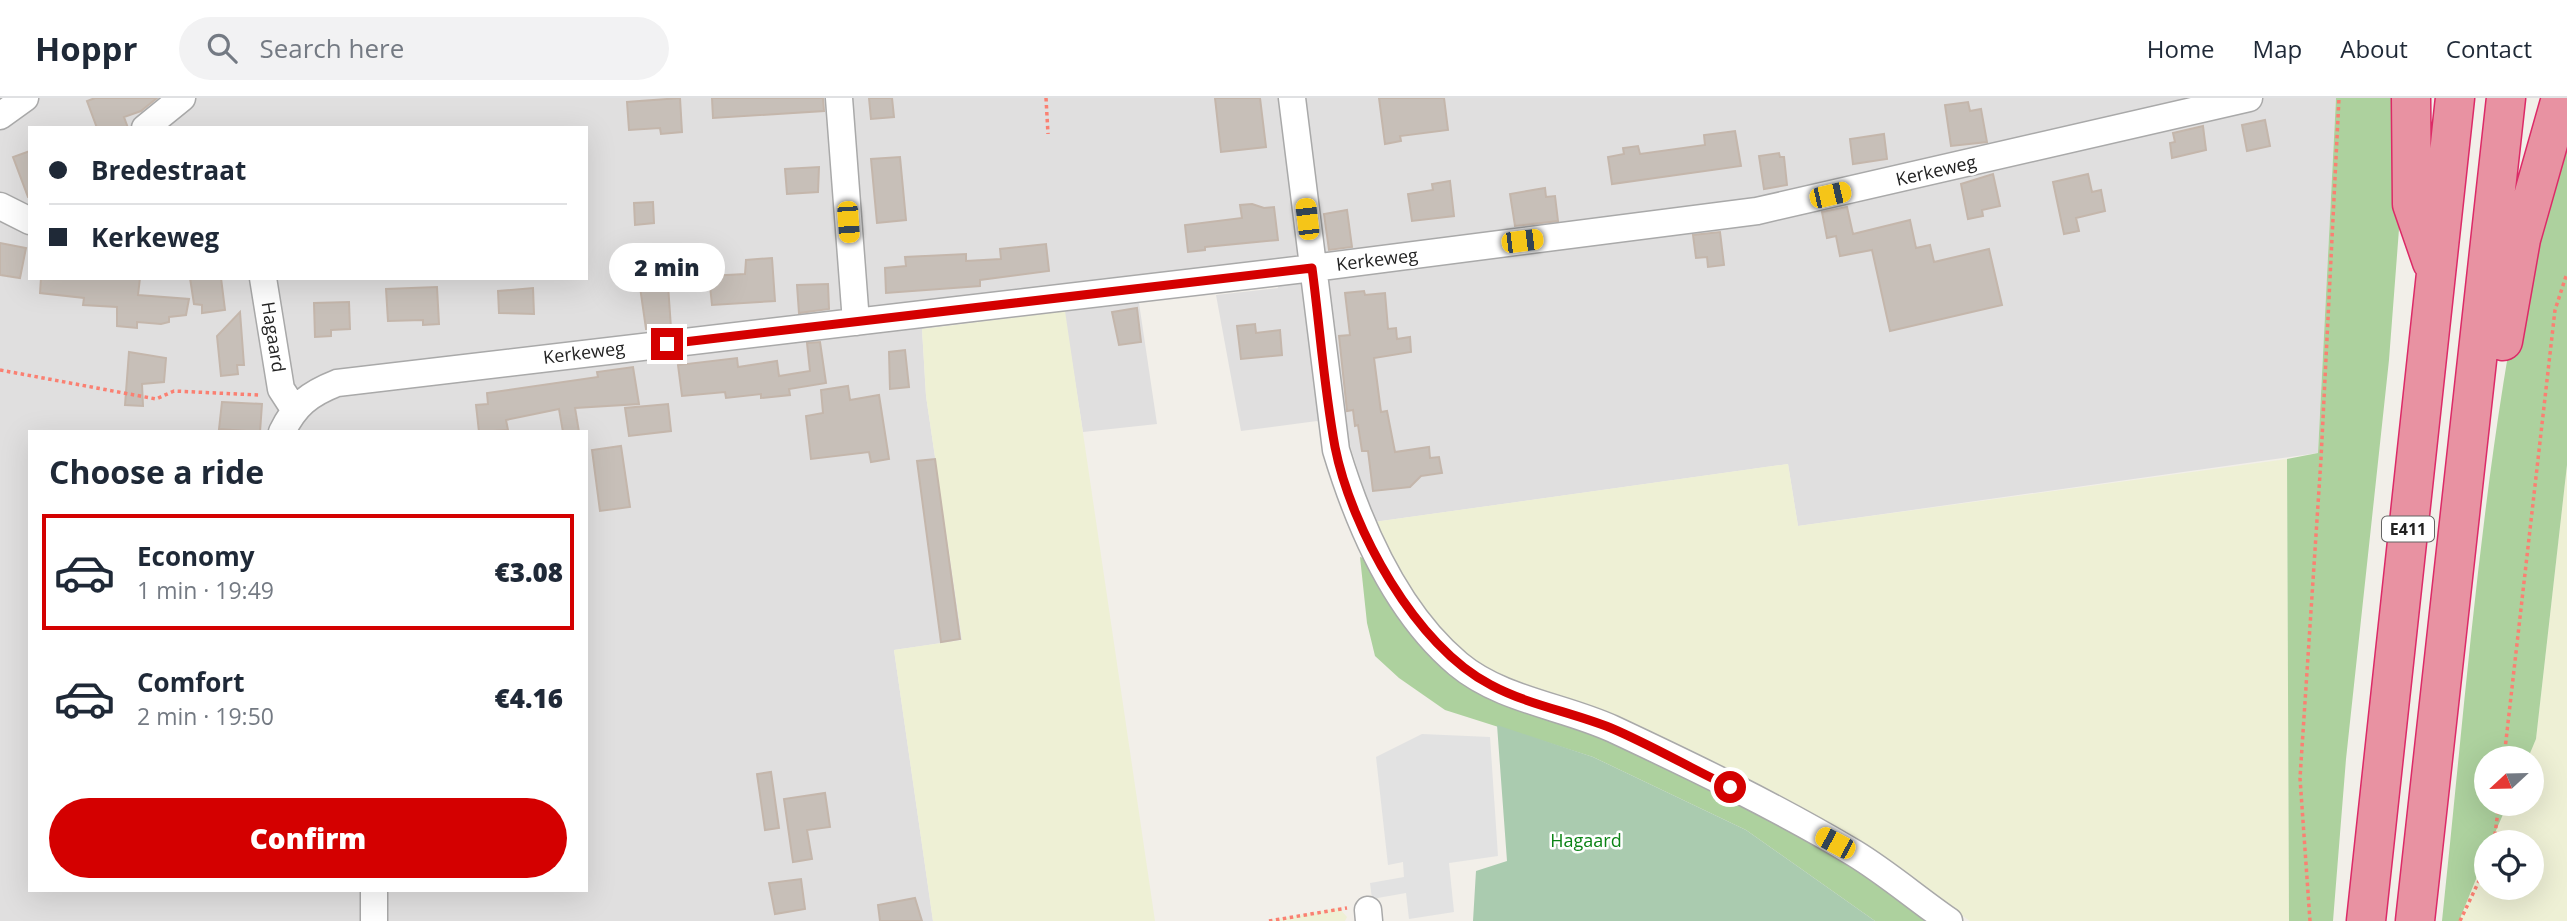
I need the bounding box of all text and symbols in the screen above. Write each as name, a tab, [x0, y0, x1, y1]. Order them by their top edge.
search box	[179, 17, 669, 80]
text: Hoppr	[35, 26, 137, 71]
icon: search	[203, 29, 241, 67]
text: Search here	[259, 30, 404, 66]
text: Home	[2147, 32, 2215, 65]
text: Map	[2253, 32, 2302, 65]
text: About	[2340, 32, 2408, 65]
text: Contact	[2446, 32, 2532, 65]
street label: Kerkeweg	[1893, 149, 1979, 191]
text: Bredestraat	[91, 152, 246, 188]
car	[1808, 180, 1853, 210]
car	[1295, 197, 1320, 241]
car	[837, 200, 860, 244]
text: Kerkeweg	[91, 219, 219, 255]
car	[1500, 228, 1545, 254]
street label: Kerkeweg	[1335, 242, 1419, 276]
callout: 2 min	[609, 243, 725, 292]
text: 2 min	[634, 251, 700, 283]
street label: Hagaard	[257, 300, 291, 374]
route end	[651, 328, 683, 360]
street label: Kerkeweg	[542, 335, 626, 369]
text: Choose a ride	[49, 450, 264, 493]
road number: E411	[2382, 516, 2434, 542]
text: Economy	[137, 538, 255, 574]
icon: car	[53, 541, 116, 604]
text: €3.08	[495, 554, 563, 590]
text: 1 min · 19:49	[137, 574, 274, 606]
text: Comfort	[137, 664, 244, 700]
icon: car	[53, 667, 116, 730]
text: €4.16	[495, 680, 563, 716]
text: 2 min · 19:50	[137, 700, 274, 732]
north arrow	[2474, 746, 2544, 816]
map controls	[2474, 746, 2544, 900]
route start	[1714, 771, 1746, 803]
button: Confirm	[49, 798, 567, 878]
car	[1812, 824, 1859, 862]
park label: Hagaard	[1550, 828, 1622, 852]
button: locate	[2474, 830, 2544, 900]

